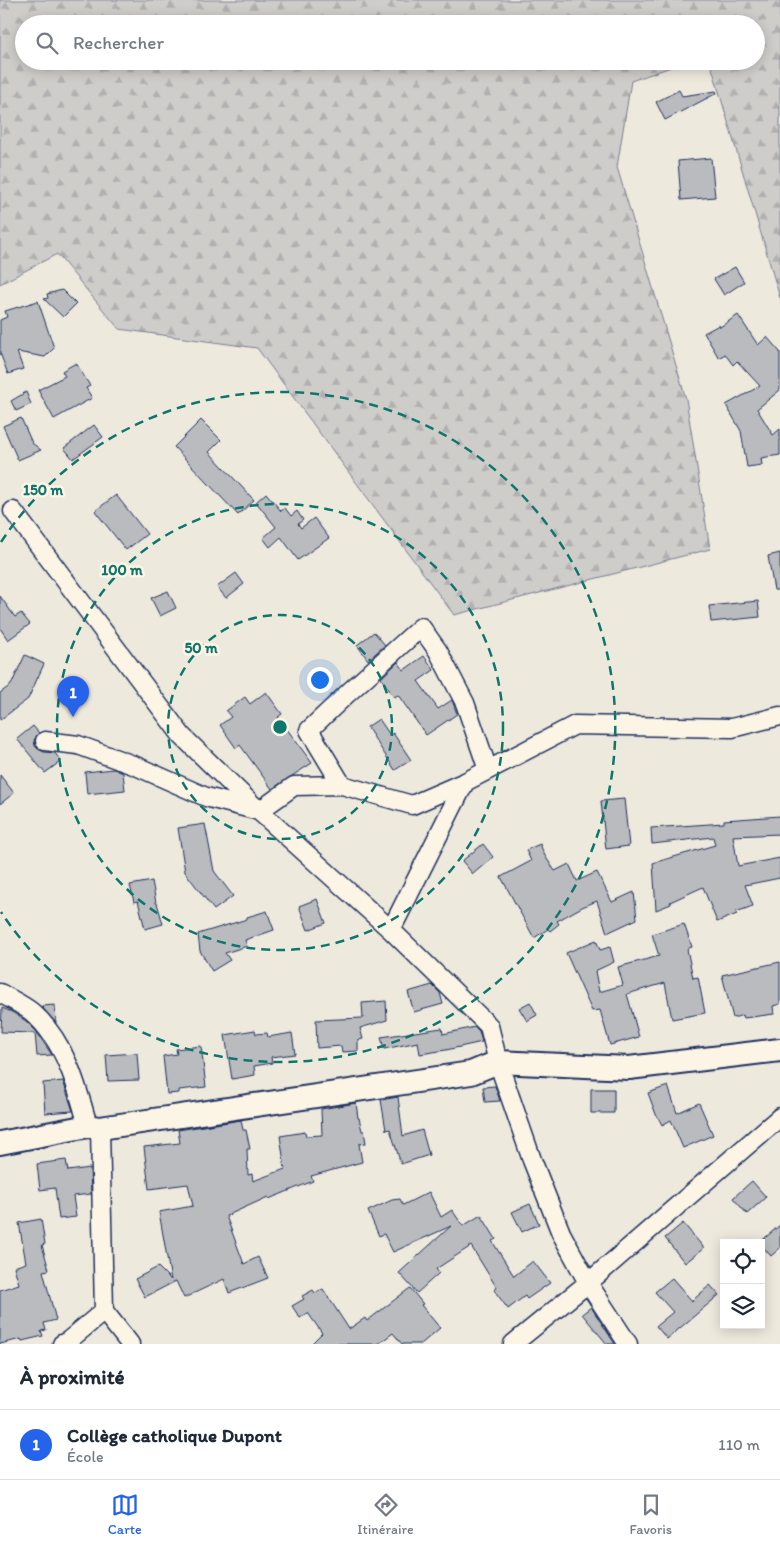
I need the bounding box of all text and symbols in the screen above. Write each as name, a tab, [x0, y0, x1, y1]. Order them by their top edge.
search box	[15, 15, 765, 70]
icon: search	[33, 29, 61, 57]
text: Rechercher	[73, 31, 164, 54]
text: 150 m	[23, 481, 63, 499]
text: 100 m	[101, 561, 143, 579]
text: 50 m	[184, 639, 218, 657]
your location	[307, 667, 333, 693]
pin: 1	[57, 676, 89, 717]
centre of rings	[271, 718, 289, 736]
map controls	[720, 1239, 765, 1329]
button: locate	[720, 1239, 765, 1284]
button: layers	[720, 1284, 765, 1329]
text: À proximité	[20, 1364, 125, 1389]
text: Collège catholique Dupont	[67, 1424, 282, 1447]
text: 1	[32, 1435, 40, 1454]
text: 110 m	[718, 1435, 760, 1454]
text: École	[67, 1447, 104, 1466]
tab: Carte	[108, 1491, 142, 1538]
tab: Itinéraire	[357, 1491, 414, 1538]
tab: Favoris	[629, 1491, 672, 1538]

